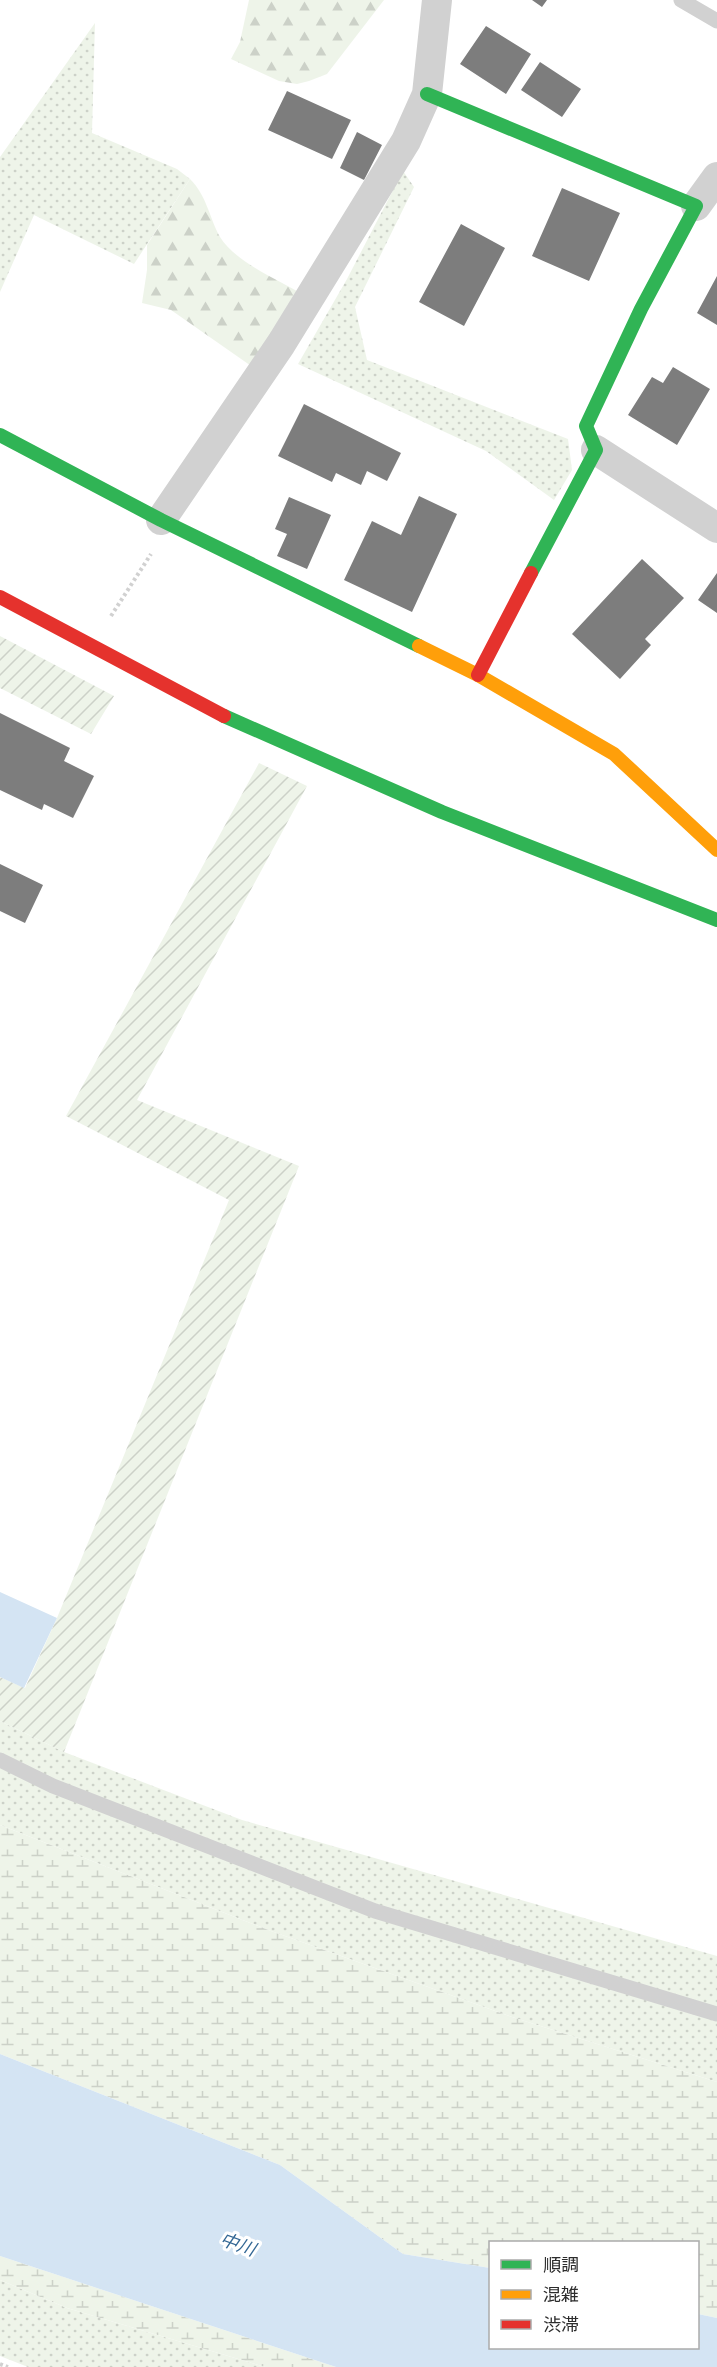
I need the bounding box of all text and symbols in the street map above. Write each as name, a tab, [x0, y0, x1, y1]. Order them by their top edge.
water label: 中川	[217, 2227, 261, 2262]
legend	[489, 2241, 699, 2349]
text: 順調	[543, 2253, 579, 2276]
text: 混雑	[543, 2283, 579, 2306]
text: 渋滞	[543, 2313, 579, 2336]

